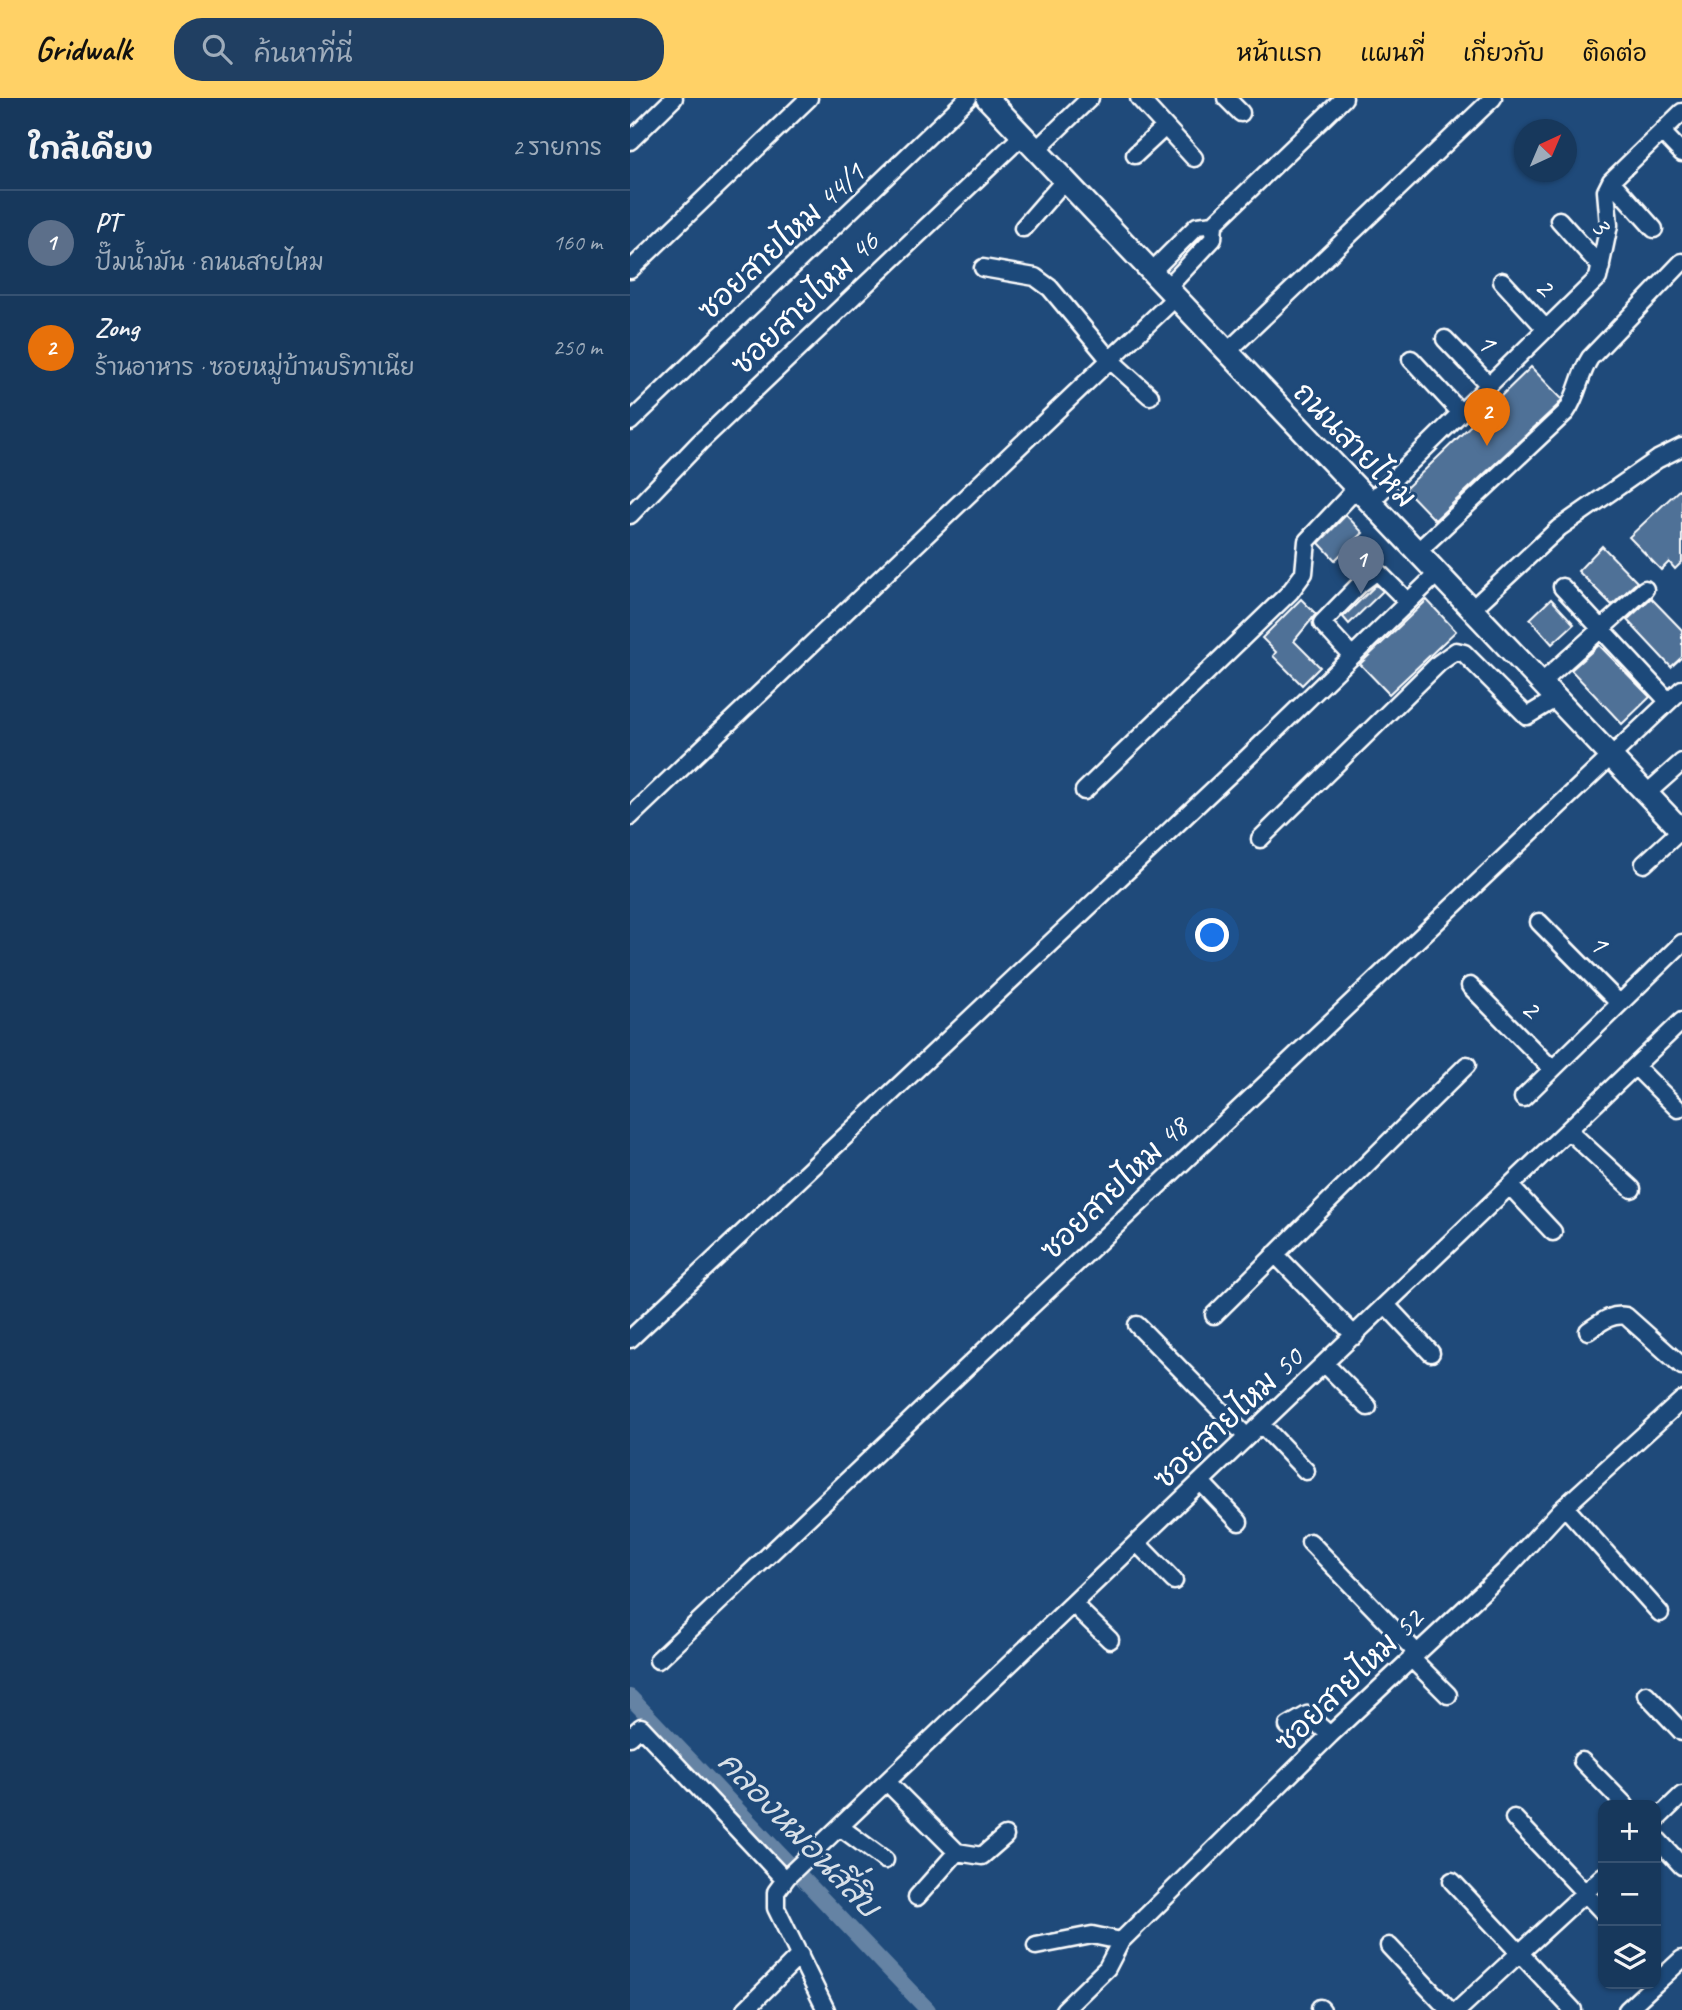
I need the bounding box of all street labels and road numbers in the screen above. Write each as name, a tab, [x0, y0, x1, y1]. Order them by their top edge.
street label: ซอยสายไหม 44/1	[689, 152, 873, 328]
street label: 3	[1582, 207, 1621, 245]
street label: ซอยสายไหม 46	[722, 221, 888, 383]
street label: 2	[1527, 268, 1565, 306]
street label: 1	[1469, 324, 1506, 361]
street label: ถนนสายไหม	[1285, 373, 1426, 516]
street label: 1	[1581, 925, 1618, 962]
street label: 2	[1513, 990, 1551, 1028]
street label: ซอยสายไหม 48	[1031, 1106, 1198, 1268]
street label: ซอยสายไหม 50	[1145, 1337, 1313, 1497]
street label: ซอยสายไหม 52	[1266, 1598, 1433, 1760]

